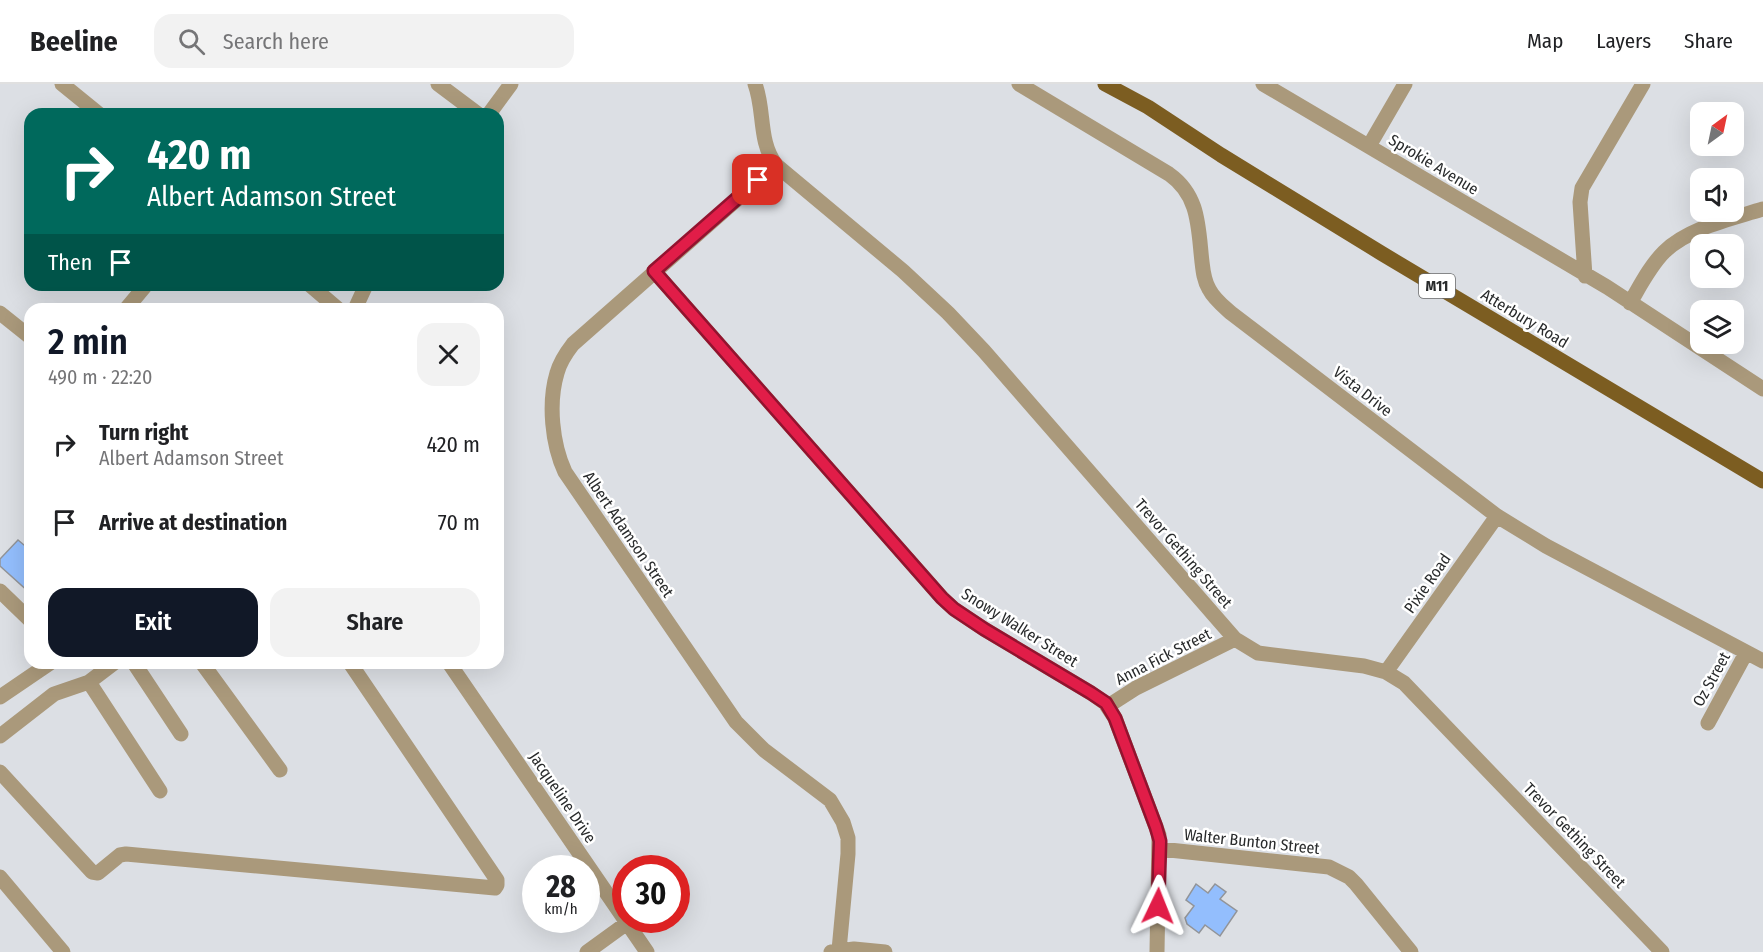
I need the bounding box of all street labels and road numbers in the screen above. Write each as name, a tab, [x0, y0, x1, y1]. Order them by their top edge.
street label: Sprokie Avenue	[1385, 130, 1482, 199]
road number: M11	[1419, 274, 1455, 298]
street label: Atterbury Road	[1478, 285, 1572, 352]
street label: Vista Drive	[1329, 362, 1396, 420]
street label: Albert Adamson Street	[579, 468, 678, 601]
street label: Trevor Gething Street	[1131, 495, 1237, 612]
street label: Pixie Road	[1400, 550, 1455, 617]
street label: Snowy Walker Street	[958, 584, 1082, 671]
street label: Anna Fick Street	[1112, 624, 1215, 689]
street label: Oz Street	[1689, 648, 1734, 710]
street label: Jacqueline Drive	[525, 748, 600, 847]
street label: Trevor Gething Street	[1520, 779, 1630, 892]
street label: Walter Bunton Street	[1183, 825, 1321, 858]

